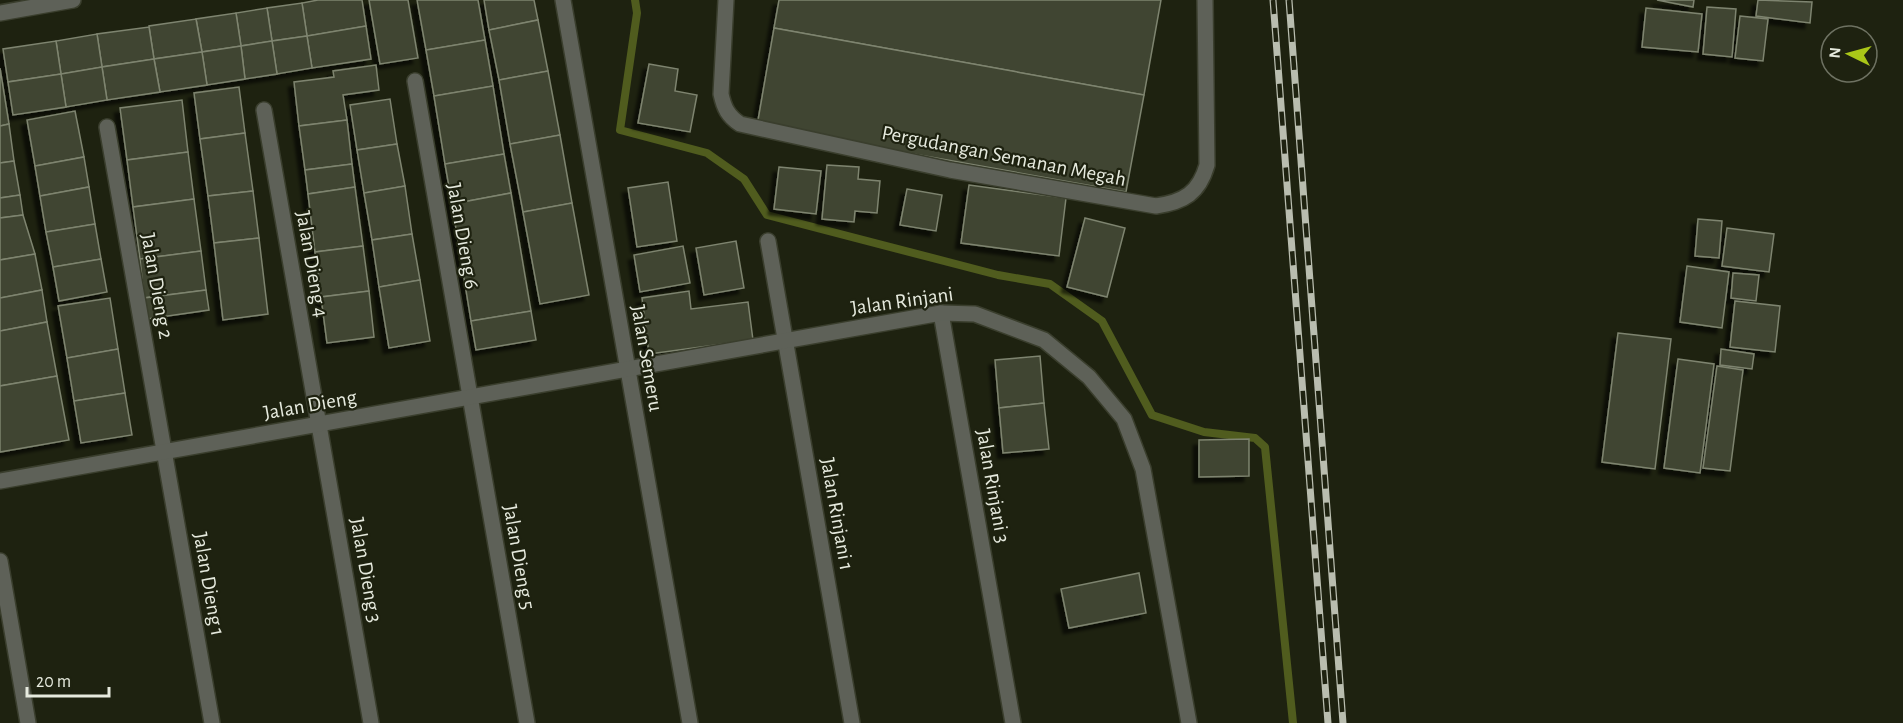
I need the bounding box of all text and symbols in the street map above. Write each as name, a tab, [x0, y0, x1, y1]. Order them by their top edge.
north arrow	[1819, 24, 1879, 84]
text: N	[1827, 47, 1844, 59]
street label: Pergudangan Semanan Megah	[880, 122, 1128, 190]
street label: Jalan Dieng 6	[443, 181, 483, 291]
street label: Jalan Dieng 4	[292, 209, 332, 319]
street label: Jalan Dieng 2	[137, 231, 177, 341]
street label: Jalan Rinjani	[849, 283, 955, 319]
street label: Jalan Semeru	[627, 303, 667, 413]
street label: Jalan Dieng	[262, 386, 359, 424]
street label: Jalan Rinjani 3	[973, 427, 1013, 545]
street label: Jalan Rinjani 1	[817, 456, 857, 572]
street label: Jalan Dieng 5	[499, 503, 539, 611]
street label: Jalan Dieng 3	[346, 516, 386, 624]
street label: Jalan Dieng 1	[190, 531, 228, 637]
scale bar	[27, 660, 110, 698]
text: 20 m	[36, 673, 71, 691]

